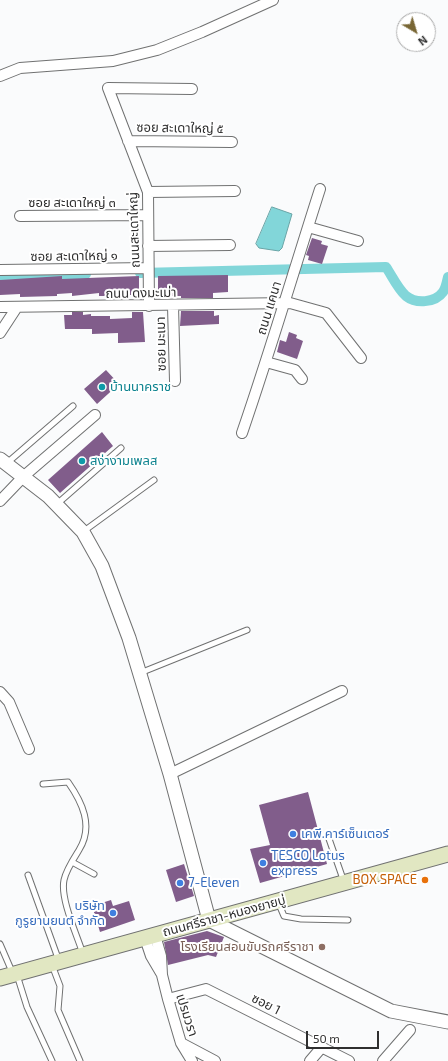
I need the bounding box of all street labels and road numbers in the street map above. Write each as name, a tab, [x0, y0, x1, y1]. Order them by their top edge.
street label: ซอย สะเดาใหญ่ ๕	[136, 119, 224, 137]
street label: ถนนสะเดาใหญ่	[125, 192, 143, 268]
street label: ซอย สะเดาใหญ่ ๓	[28, 195, 116, 211]
street label: ซอย สะเดาใหญ่ ๑	[30, 247, 118, 265]
street label: ถนน แคนา	[253, 279, 285, 337]
street label: ถนน ดงมะเม่า	[105, 285, 177, 301]
street label: ซอย มะเมา	[153, 316, 169, 372]
street label: ถนนศรีราชา-หนองยายบู่	[161, 892, 287, 940]
street label: ซอย 1	[249, 990, 283, 1018]
street label: เปรมวรา	[173, 992, 201, 1038]

